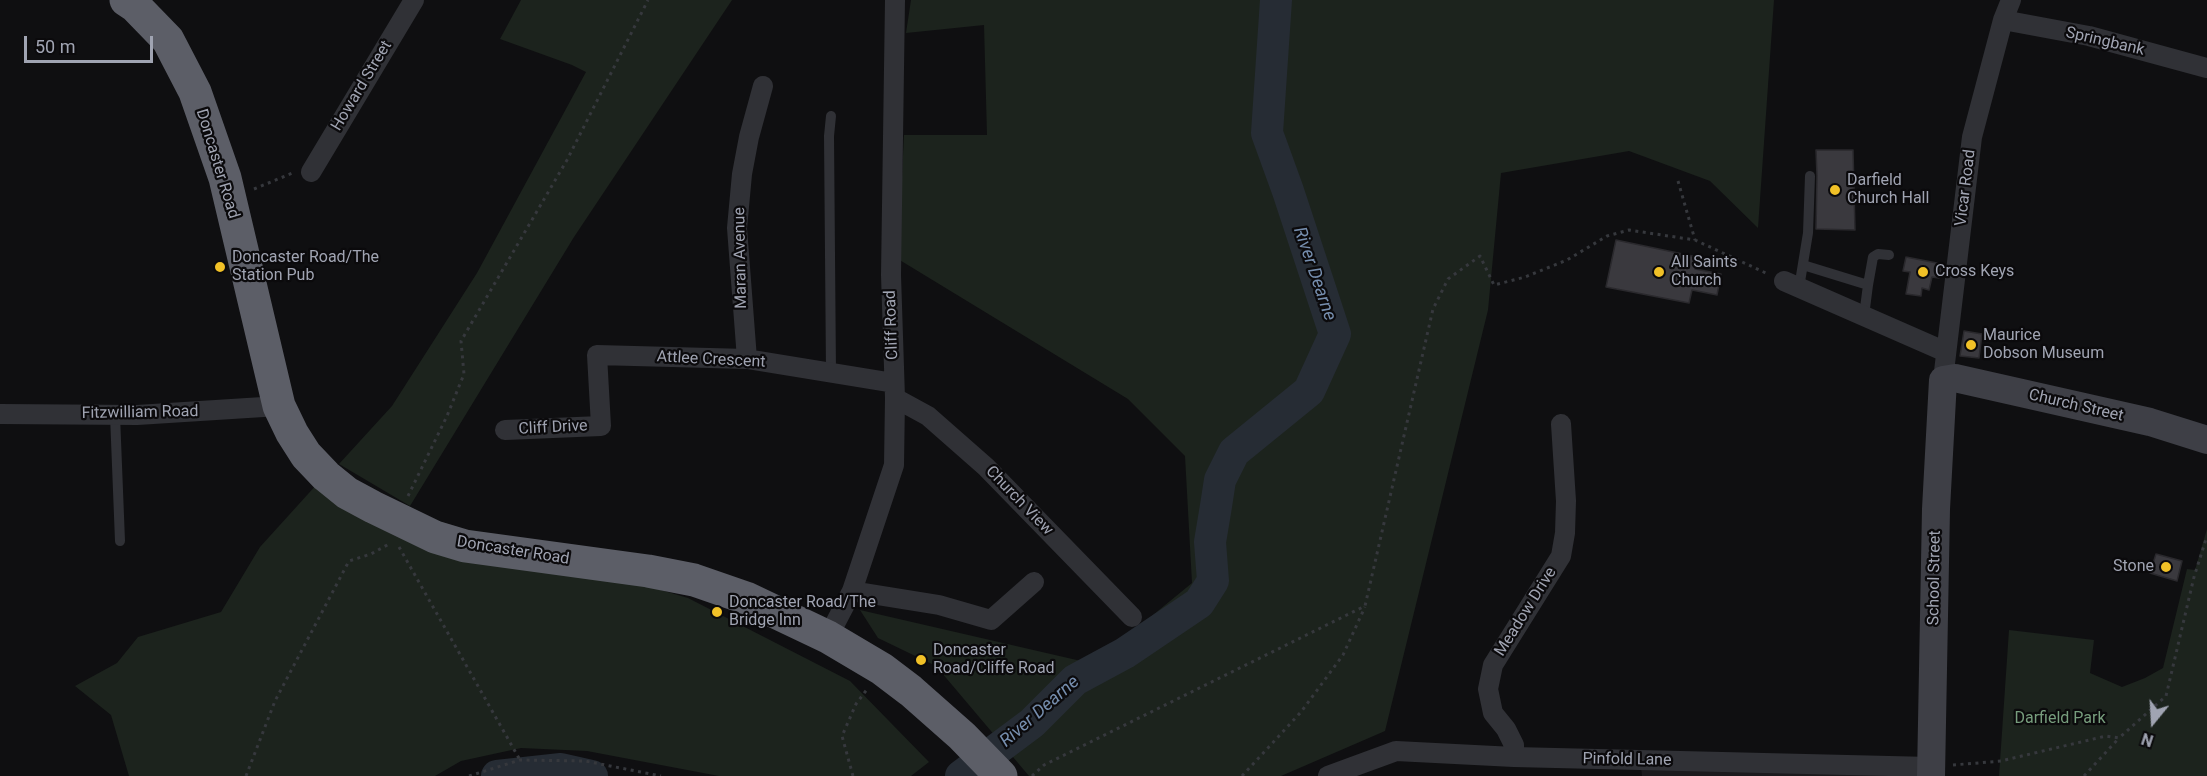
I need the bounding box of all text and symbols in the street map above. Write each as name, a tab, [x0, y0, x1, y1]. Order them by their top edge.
scale bar	[27, 24, 156, 62]
street label: Springbank	[2064, 24, 2146, 60]
text: 50 m	[35, 36, 75, 57]
street label: Howard Street	[328, 37, 396, 135]
street label: Doncaster Road	[191, 107, 243, 221]
street label: Vicar Road	[1952, 148, 1980, 228]
place label: Darfield Church Hall	[1847, 171, 1929, 209]
marker: Darfield Church Hall	[1828, 183, 1842, 197]
street label: Maran Avenue	[731, 207, 751, 309]
water label: River Dearne	[1288, 224, 1340, 324]
place label: Doncaster Road/The Station Pub	[232, 248, 379, 286]
place label: All Saints Church	[1671, 253, 1738, 291]
marker: Doncaster Road/The Station Pub	[213, 260, 227, 274]
place label: Cross Keys	[1935, 262, 2014, 282]
marker: All Saints Church	[1652, 265, 1666, 279]
marker: Cross Keys	[1916, 265, 1930, 279]
street label: Cliff Road	[881, 290, 903, 360]
place label: Maurice Dobson Museum	[1983, 326, 2104, 364]
marker: Maurice Dobson Museum	[1964, 338, 1978, 352]
street label: Attlee Crescent	[656, 348, 766, 372]
street label: Church Street	[2027, 386, 2125, 426]
street label: Fitzwilliam Road	[81, 402, 199, 424]
street label: Cliff Drive	[518, 417, 588, 439]
street label: Church View	[981, 462, 1057, 540]
street label: School Street	[1925, 530, 1945, 626]
street label: Doncaster Road	[455, 533, 571, 569]
place label: Stone	[2113, 557, 2154, 577]
marker: Stone	[2159, 560, 2173, 574]
street label: Meadow Drive	[1491, 564, 1561, 660]
place label: Doncaster Road/The Bridge Inn	[729, 593, 876, 631]
marker: Doncaster Road/The Bridge Inn	[710, 605, 724, 619]
place label: Doncaster Road/Cliffe Road	[933, 641, 1055, 679]
marker: Doncaster Road/Cliffe Road	[914, 653, 928, 667]
water label: River Dearne	[996, 672, 1084, 752]
north arrow	[2123, 692, 2183, 752]
park label: Darfield Park	[2014, 709, 2106, 729]
text: N	[2139, 729, 2156, 750]
street label: Pinfold Lane	[1582, 750, 1672, 770]

